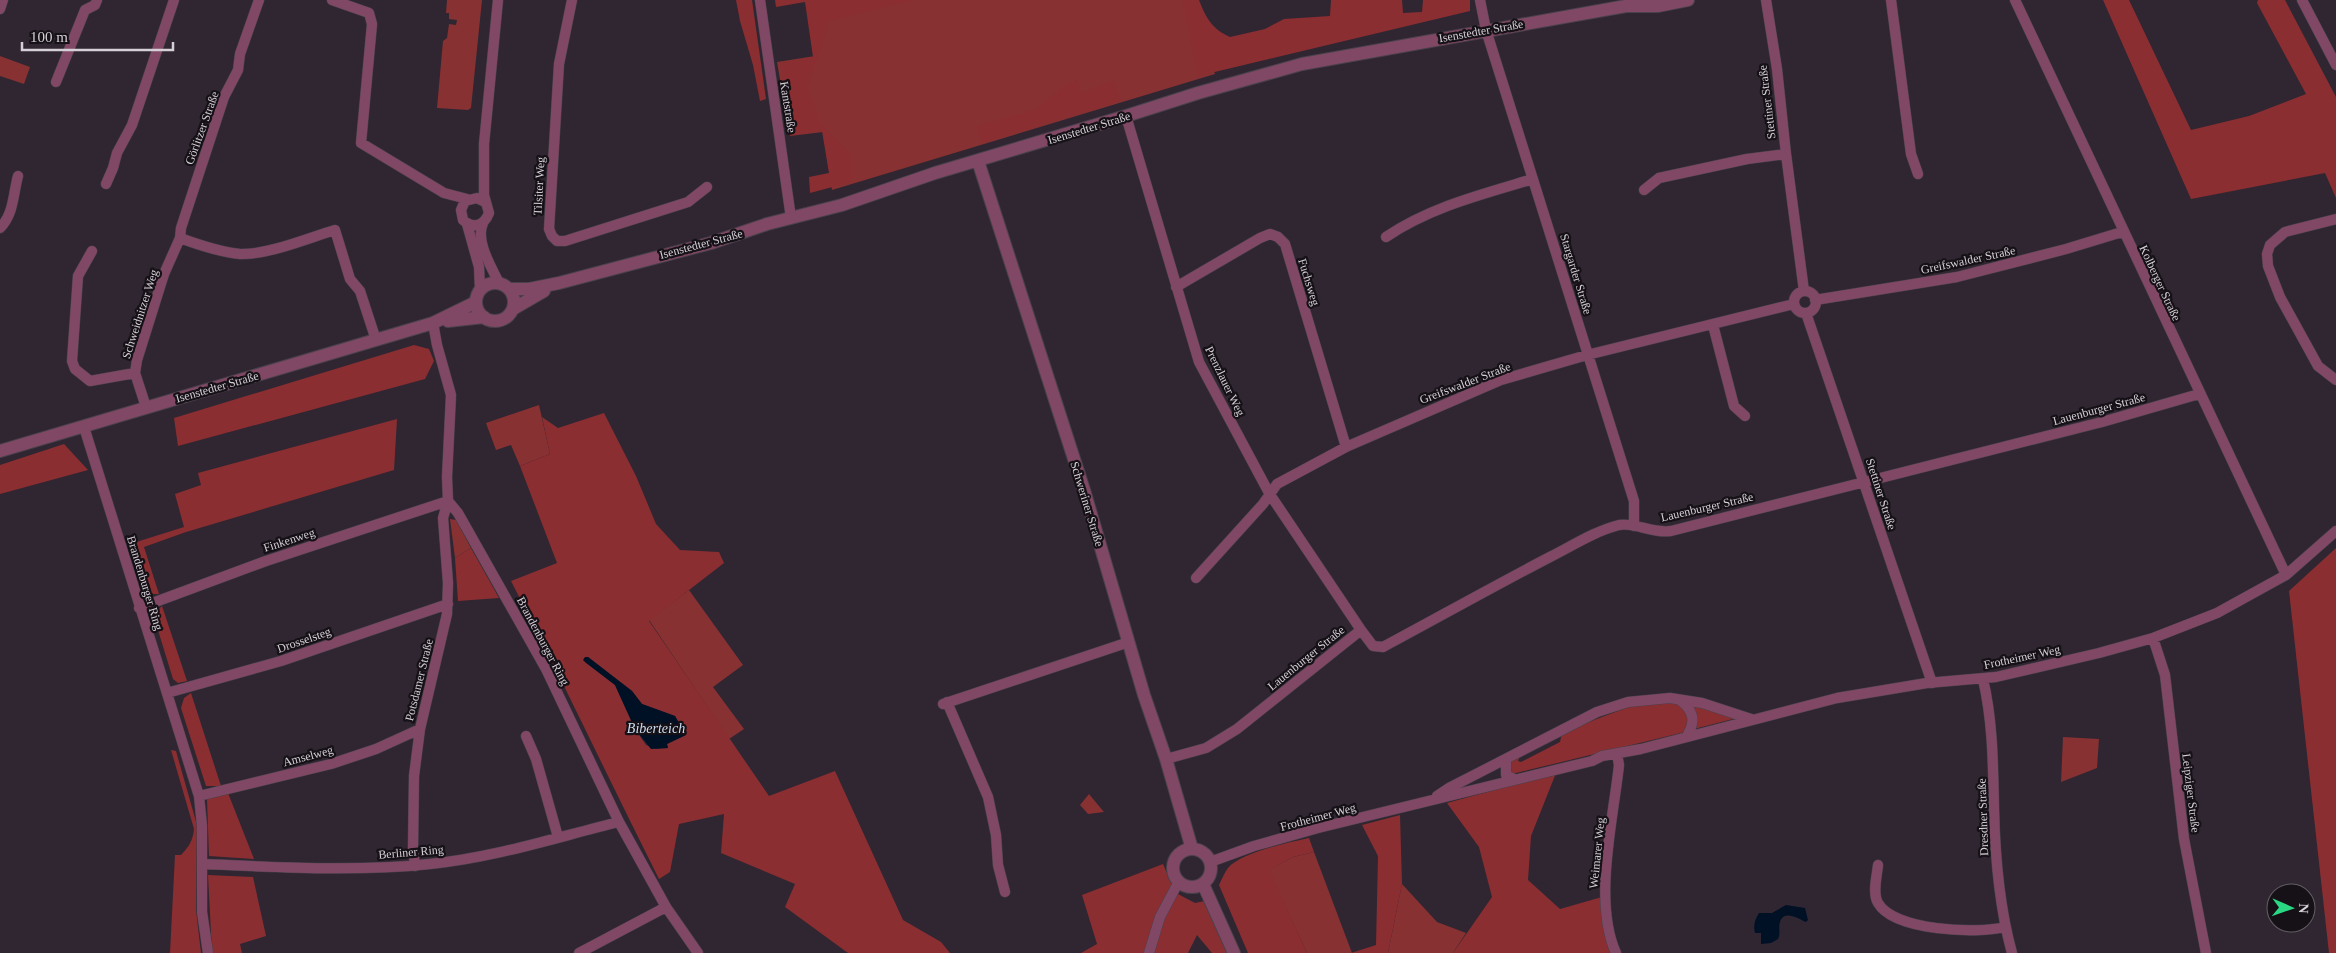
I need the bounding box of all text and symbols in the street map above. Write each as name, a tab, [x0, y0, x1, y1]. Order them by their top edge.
street label: Isenstedter Straße	[1438, 17, 1524, 45]
scale bar	[22, 20, 174, 52]
text: 100 m	[30, 29, 68, 45]
street label: Stettiner Straße	[1756, 64, 1778, 140]
street label: Kantstraße	[777, 80, 799, 134]
street label: Görlitzer Straße	[182, 89, 222, 167]
street label: Isenstedter Straße	[1046, 109, 1132, 147]
street label: Tilsiter Weg	[530, 156, 548, 216]
street label: Isenstedter Straße	[658, 226, 744, 262]
street label: Stargarder Straße	[1557, 232, 1595, 316]
street label: Greifswalder Straße	[1919, 243, 2017, 277]
street label: Kolberger Straße	[2136, 243, 2184, 323]
street label: Fuchsweg	[1295, 257, 1323, 307]
street label: Schweidnitzer Weg	[119, 268, 161, 360]
street label: Prenzlauer Weg	[1202, 344, 1248, 418]
street label: Greifswalder Straße	[1418, 359, 1512, 407]
street label: Isenstedter Straße	[174, 368, 260, 406]
street label: Lauenburger Straße	[2051, 390, 2147, 428]
street label: Stettiner Straße	[1863, 456, 1899, 532]
street label: Schweriner Straße	[1067, 460, 1107, 548]
street label: Lauenburger Straße	[1659, 490, 1755, 524]
street label: Finkenweg	[261, 525, 317, 555]
street label: Brandenburger Ring	[124, 534, 166, 632]
street label: Brandenburger Ring	[514, 594, 572, 688]
street label: Lauenburger Straße	[1265, 623, 1347, 693]
street label: Drosselsteg	[275, 624, 333, 656]
street label: Potsdamer Straße	[402, 637, 436, 723]
street label: Frotheimer Weg	[1982, 642, 2062, 672]
water label: Biberteich	[627, 721, 685, 736]
street label: Amselweg	[281, 743, 335, 769]
street label: Leipziger Straße	[2179, 753, 2203, 833]
street label: Dresdner Straße	[1975, 778, 1991, 856]
street label: Frotheimer Weg	[1279, 800, 1357, 834]
street label: Weimarer Weg	[1586, 817, 1608, 889]
street label: Berliner Ring	[378, 842, 444, 862]
north arrow	[2266, 883, 2316, 933]
text: N	[2296, 903, 2311, 914]

